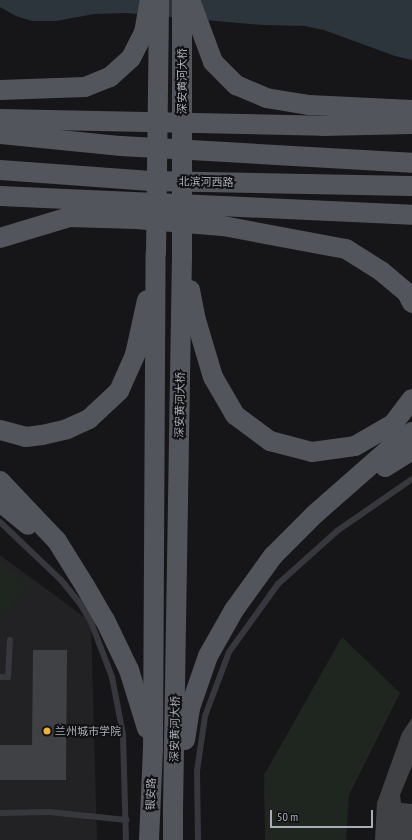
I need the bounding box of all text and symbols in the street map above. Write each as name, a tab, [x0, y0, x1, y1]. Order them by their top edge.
street label: 深安黄河大桥	[175, 48, 189, 114]
street label: 北滨河西路	[178, 175, 234, 189]
street label: 深安黄河大桥	[173, 372, 187, 438]
street label: 深安黄河大桥	[168, 696, 182, 762]
place label: 兰州城市学院	[55, 724, 121, 738]
marker: 兰州城市学院	[42, 726, 52, 736]
street label: 银安路	[144, 777, 158, 811]
scale bar	[272, 802, 375, 828]
text: 50 m	[277, 809, 298, 824]

